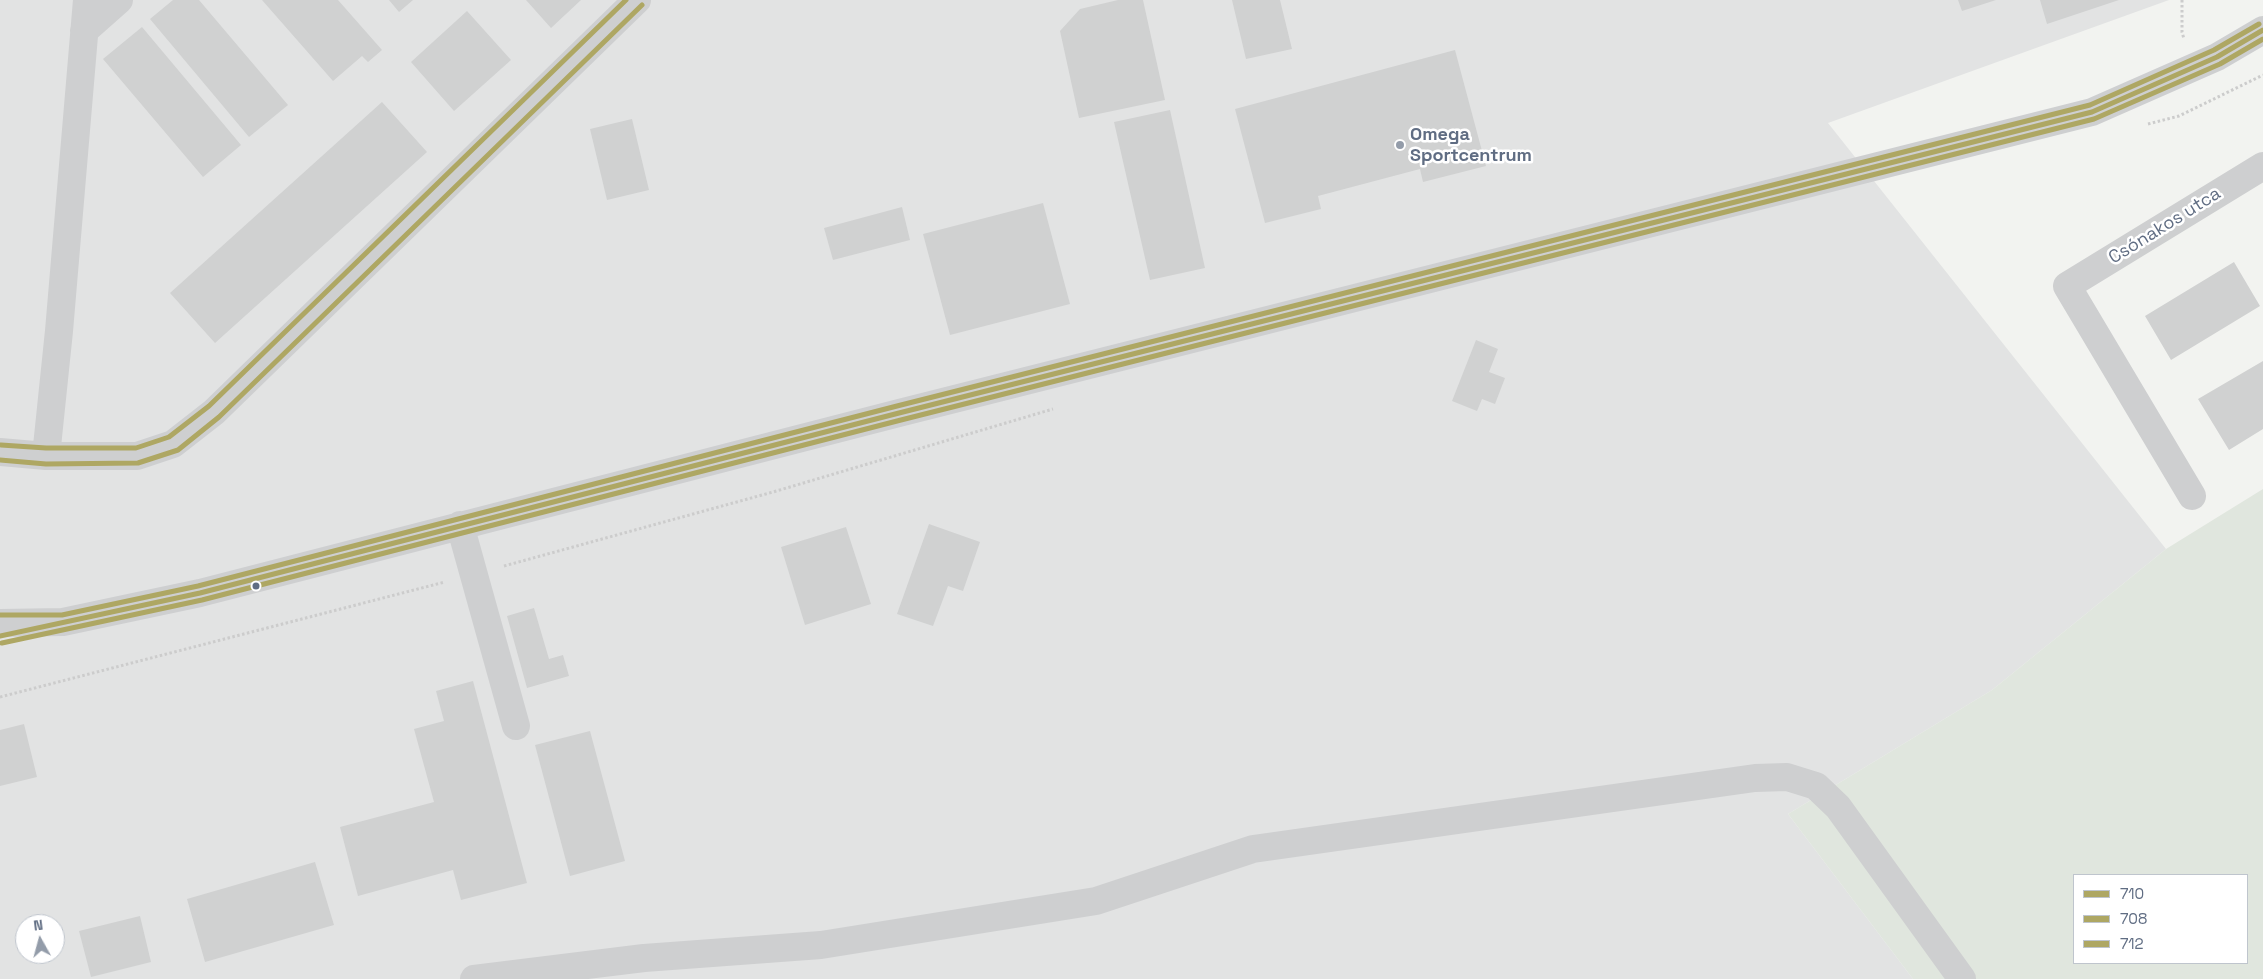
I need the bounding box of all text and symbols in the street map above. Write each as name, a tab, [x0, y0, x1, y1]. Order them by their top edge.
place label: Omega Sportcentrum	[1410, 124, 1532, 166]
marker: Omega Sportcentrum	[1394, 139, 1406, 151]
street label: Csónakos utca	[2105, 183, 2225, 269]
unlabelled marker	[251, 581, 261, 591]
legend	[2073, 874, 2248, 964]
text: 710	[2120, 884, 2144, 903]
text: 708	[2120, 909, 2147, 928]
north arrow	[15, 914, 65, 964]
text: N	[33, 916, 44, 935]
text: 712	[2120, 934, 2144, 953]

